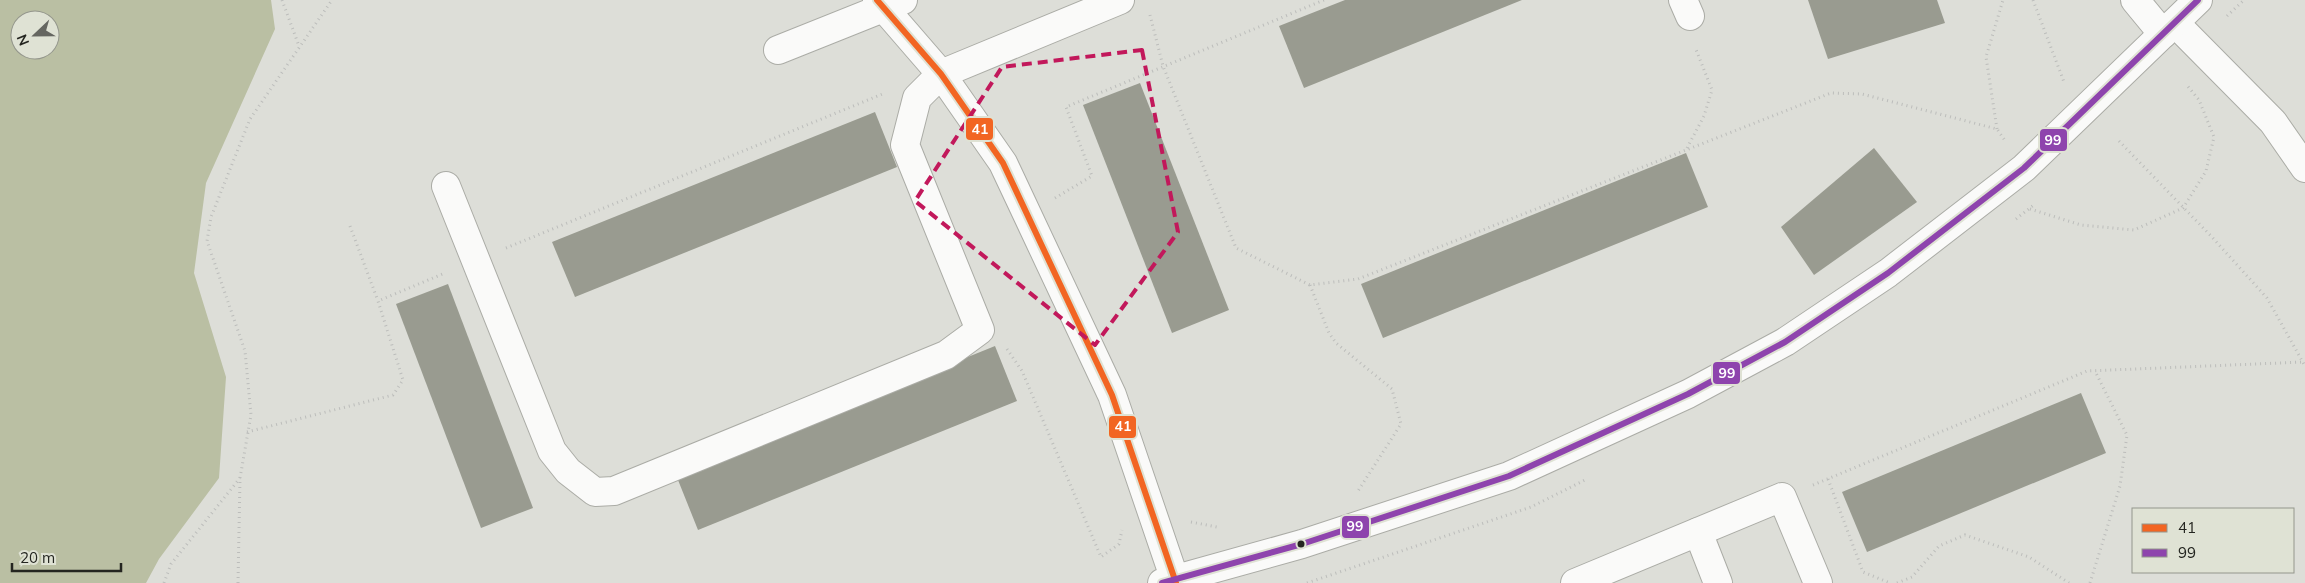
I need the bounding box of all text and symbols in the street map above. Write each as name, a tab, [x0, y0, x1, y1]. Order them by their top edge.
north arrow	[10, 10, 60, 60]
text: N	[13, 32, 33, 48]
line badge: 41	[965, 117, 994, 141]
text: 41	[972, 120, 988, 138]
line badge: 99	[2039, 128, 2068, 152]
text: 99	[2045, 131, 2061, 149]
line badge: 99	[1712, 361, 1741, 385]
text: 99	[1719, 364, 1735, 382]
line badge: 41	[1108, 415, 1137, 439]
text: 41	[1115, 417, 1131, 435]
legend	[2132, 508, 2295, 573]
line badge: 99	[1341, 515, 1370, 539]
text: 99	[1347, 517, 1363, 535]
text: 41	[2178, 518, 2196, 537]
unlabelled marker	[1296, 539, 1306, 549]
scale bar	[12, 540, 121, 572]
text: 99	[2178, 543, 2196, 562]
text: 20 m	[20, 548, 55, 567]

